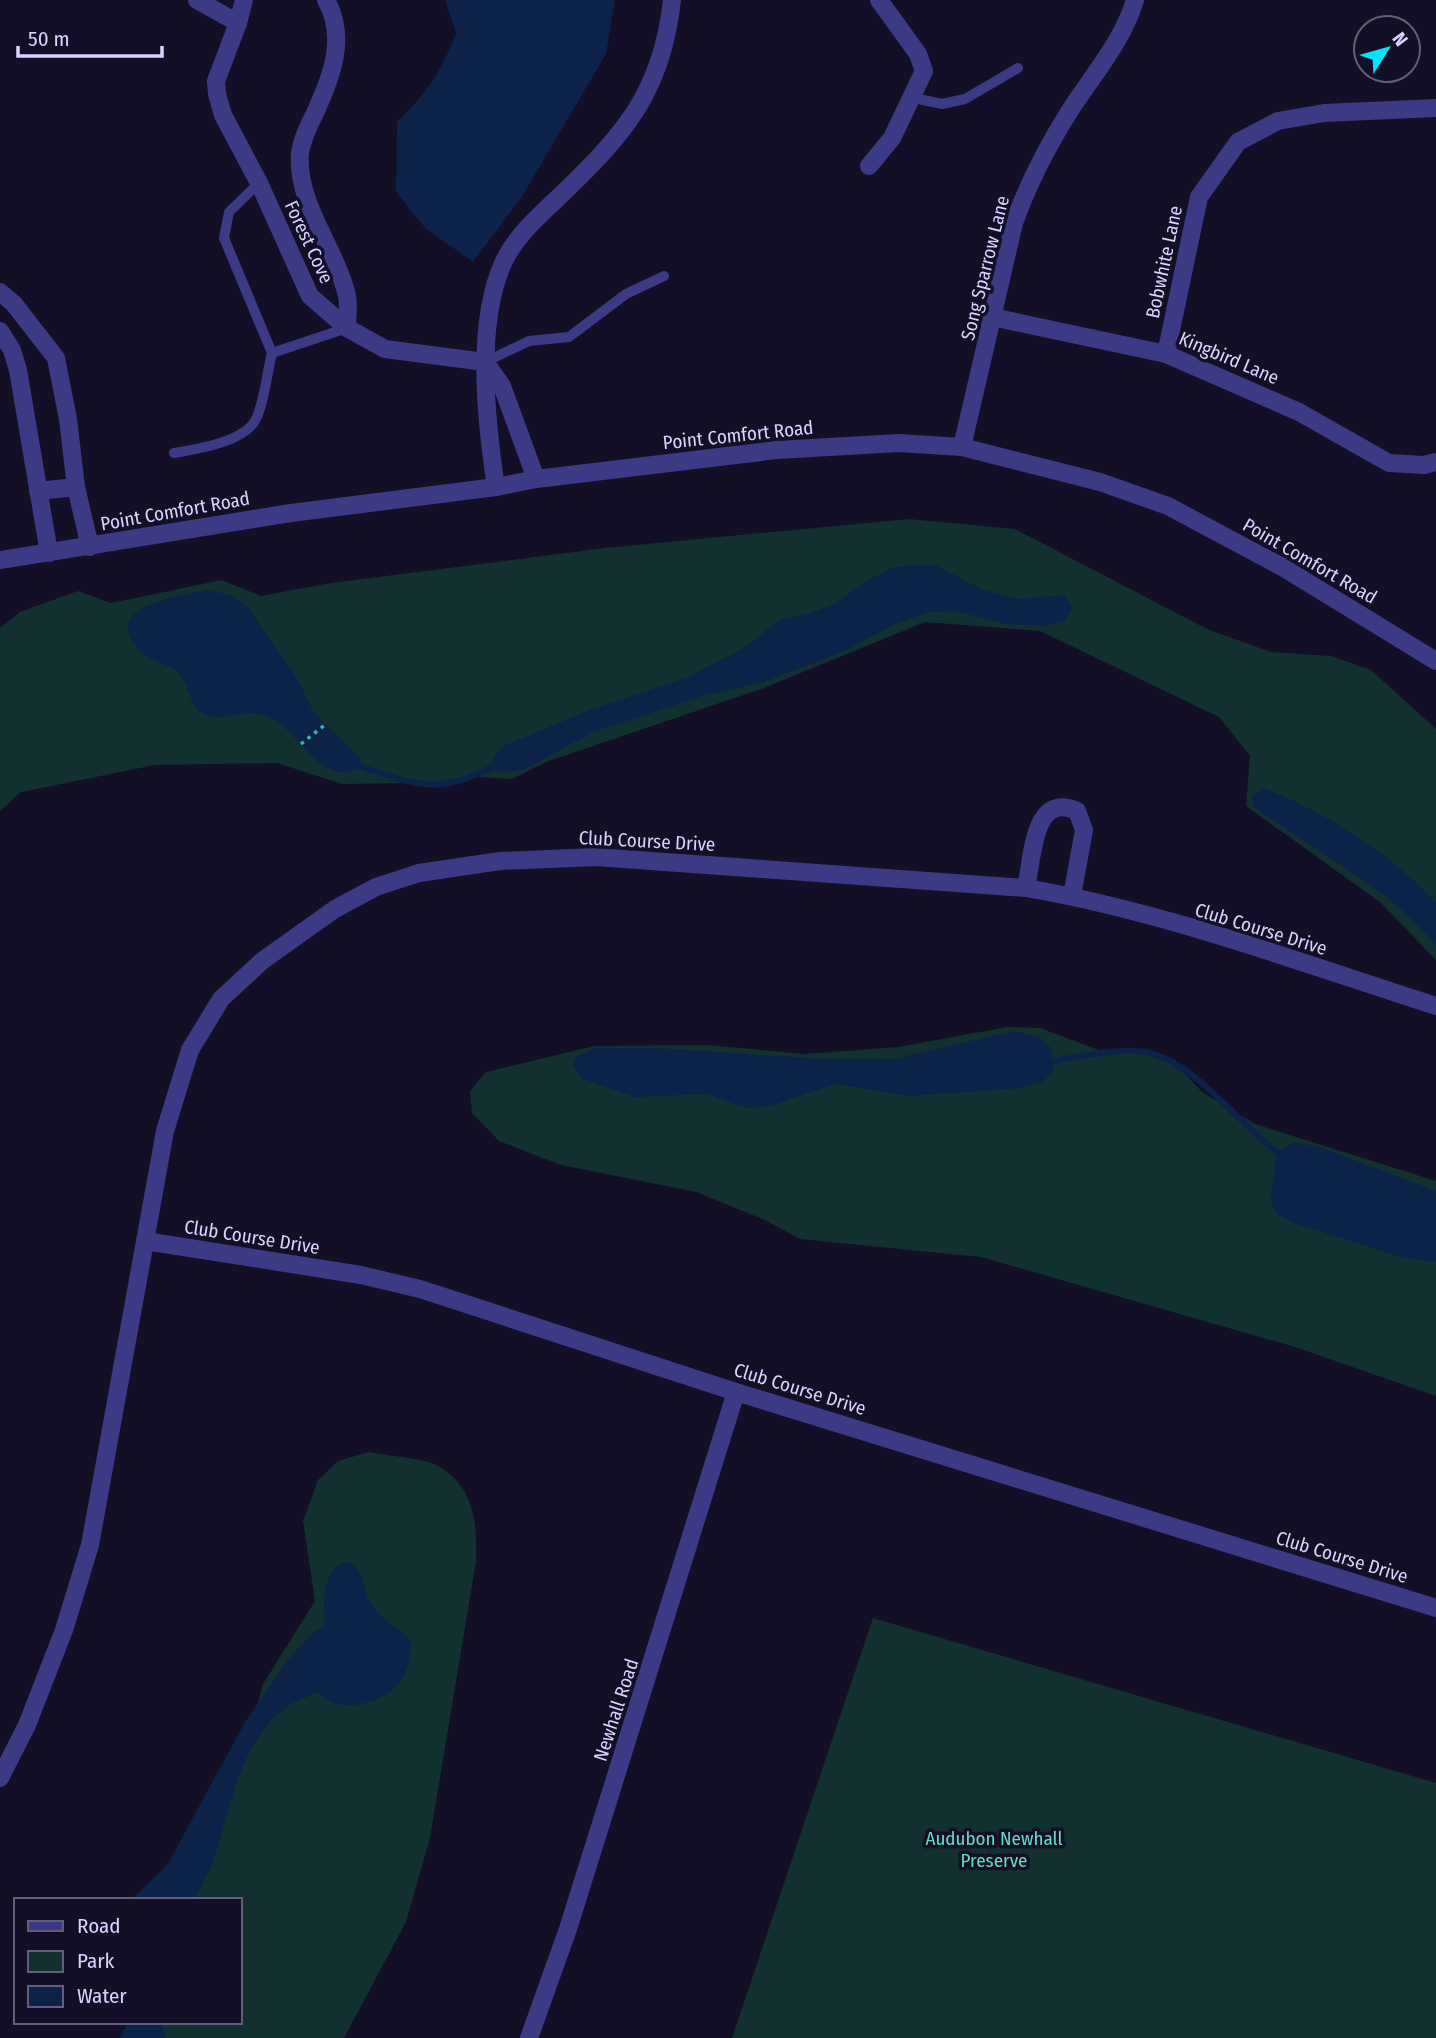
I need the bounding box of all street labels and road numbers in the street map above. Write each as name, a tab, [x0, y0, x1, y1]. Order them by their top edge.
street label: Song Sparrow Lane	[956, 193, 1014, 343]
street label: Forest Cove	[280, 197, 338, 287]
street label: Bobwhite Lane	[1141, 204, 1187, 320]
street label: Kingbird Lane	[1176, 327, 1282, 389]
street label: Point Comfort Road	[662, 416, 814, 454]
street label: Point Comfort Road	[99, 487, 251, 535]
street label: Point Comfort Road	[1239, 513, 1381, 609]
street label: Club Course Drive	[578, 826, 716, 856]
street label: Club Course Drive	[1192, 898, 1330, 960]
street label: Club Course Drive	[183, 1215, 321, 1259]
street label: Club Course Drive	[731, 1358, 869, 1420]
street label: Club Course Drive	[1273, 1526, 1411, 1588]
street label: Newhall Road	[589, 1656, 643, 1764]

